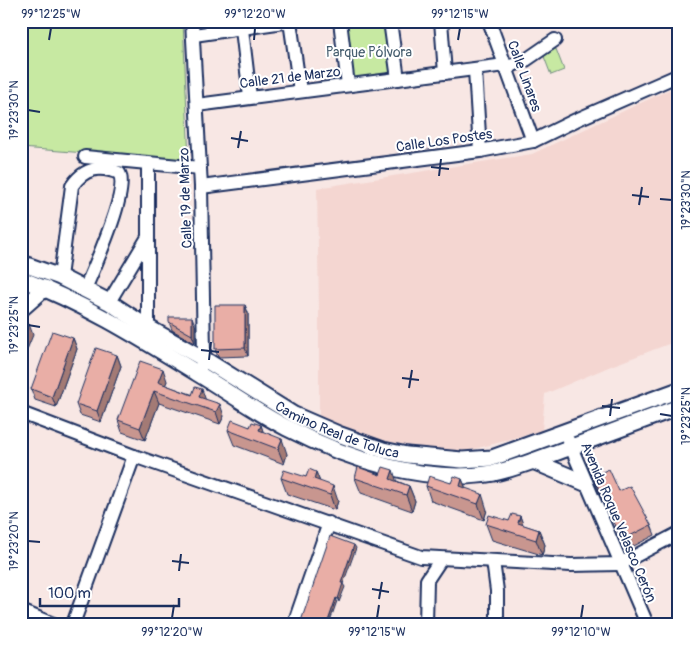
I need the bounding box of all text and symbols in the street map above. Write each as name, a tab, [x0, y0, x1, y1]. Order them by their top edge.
text: 99°12'25"W	[21, 7, 81, 22]
text: 99°12'20"W	[224, 7, 286, 22]
text: 99°12'15"W	[431, 7, 489, 22]
street label: Calle Linares	[504, 38, 545, 115]
park label: Parque Pólvora	[326, 44, 412, 61]
street label: Calle 21 de Marzo	[239, 63, 342, 92]
text: 19°23'30"N	[7, 80, 22, 140]
street label: Calle Los Postes	[395, 125, 494, 156]
street label: Calle 19 de Marzo	[175, 147, 196, 249]
text: 19°23'30"N	[679, 170, 694, 230]
text: 19°23'25"N	[7, 296, 22, 354]
text: 19°23'25"N	[679, 387, 694, 445]
street label: Camino Real de Toluca	[272, 397, 400, 462]
street label: Avenida Roque Velasco Cerón	[577, 440, 660, 605]
text: 19°23'20"N	[7, 511, 22, 571]
scale bar	[40, 575, 179, 607]
text: 100 m	[48, 584, 91, 603]
text: 99°12'20"W	[141, 625, 203, 640]
text: 99°12'15"W	[348, 625, 406, 640]
text: 99°12'10"W	[551, 625, 611, 640]

